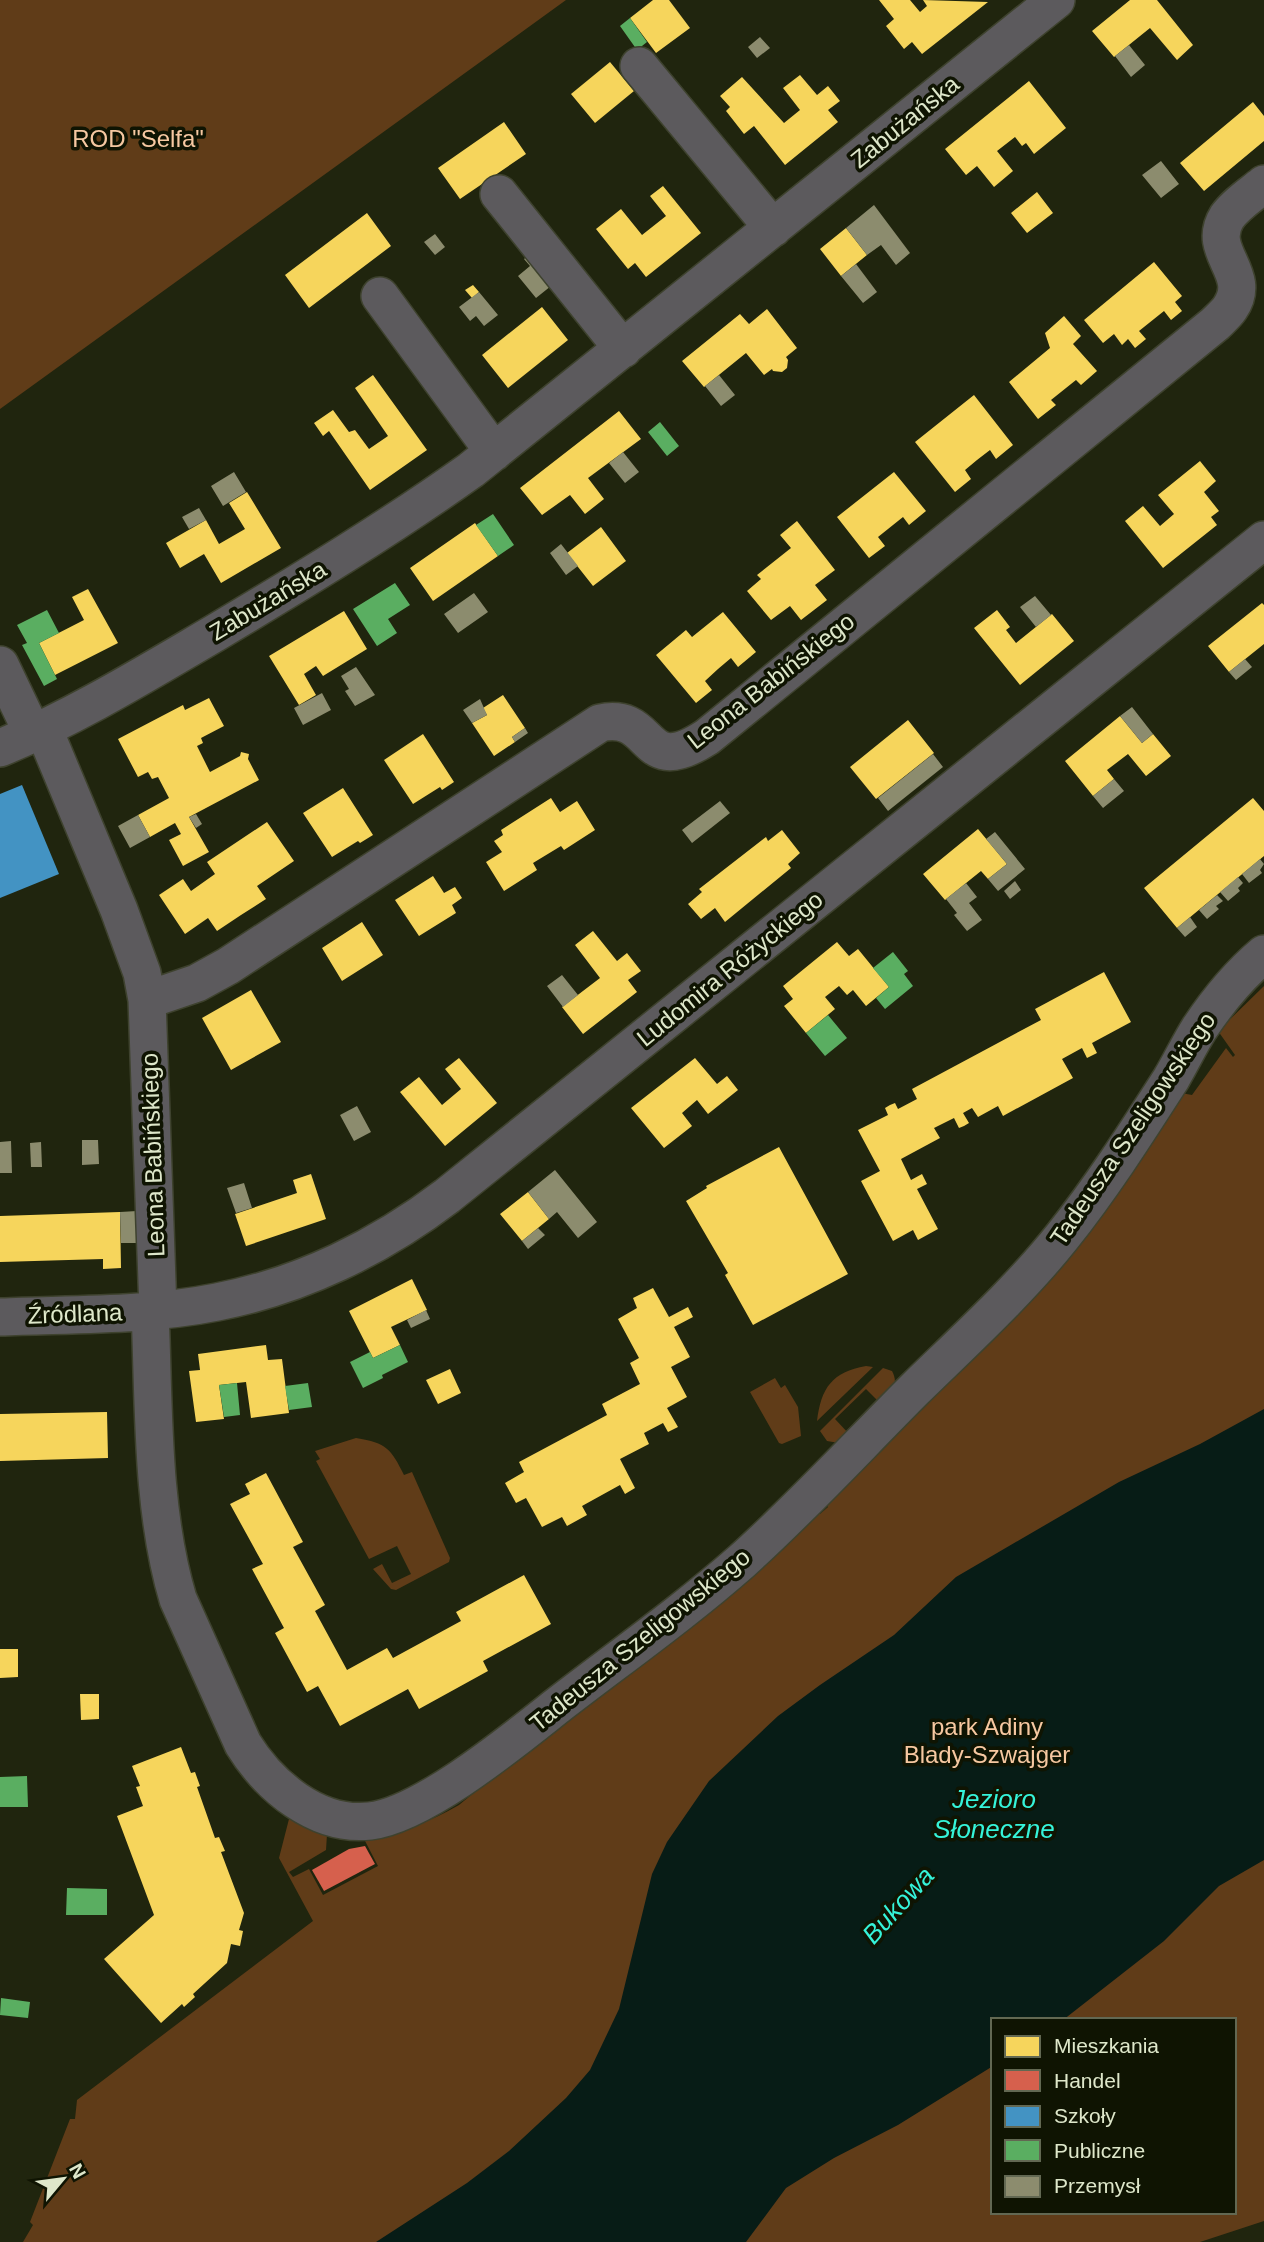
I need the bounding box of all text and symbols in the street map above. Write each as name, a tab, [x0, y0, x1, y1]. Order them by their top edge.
street label: Zabużańska	[845, 70, 964, 173]
park label: ROD "Selfa"	[72, 125, 204, 152]
street label: Zabużańska	[205, 555, 331, 646]
street label: Leona Babińskiego	[682, 607, 859, 754]
street label: Ludomira Różyckiego	[632, 886, 828, 1052]
street label: Tadeusza Szeligowskiego	[1045, 1007, 1221, 1250]
street label: Leona Babińskiego	[135, 1053, 170, 1258]
street label: Źródlana	[27, 1298, 123, 1329]
street label: Tadeusza Szeligowskiego	[524, 1543, 755, 1737]
park label: park Adiny Blady-Szwajger	[904, 1713, 1070, 1768]
water label: Jezioro Słoneczne	[933, 1784, 1055, 1844]
water label: Bukowa	[856, 1861, 940, 1949]
legend	[991, 2018, 1236, 2214]
text: Mieszkania	[1054, 2034, 1159, 2057]
text: Handel	[1054, 2069, 1121, 2092]
text: Szkoły	[1054, 2104, 1116, 2127]
text: Publiczne	[1054, 2139, 1145, 2162]
north arrow	[28, 2144, 98, 2214]
text: N	[65, 2160, 90, 2182]
text: Przemysł	[1054, 2174, 1141, 2197]

